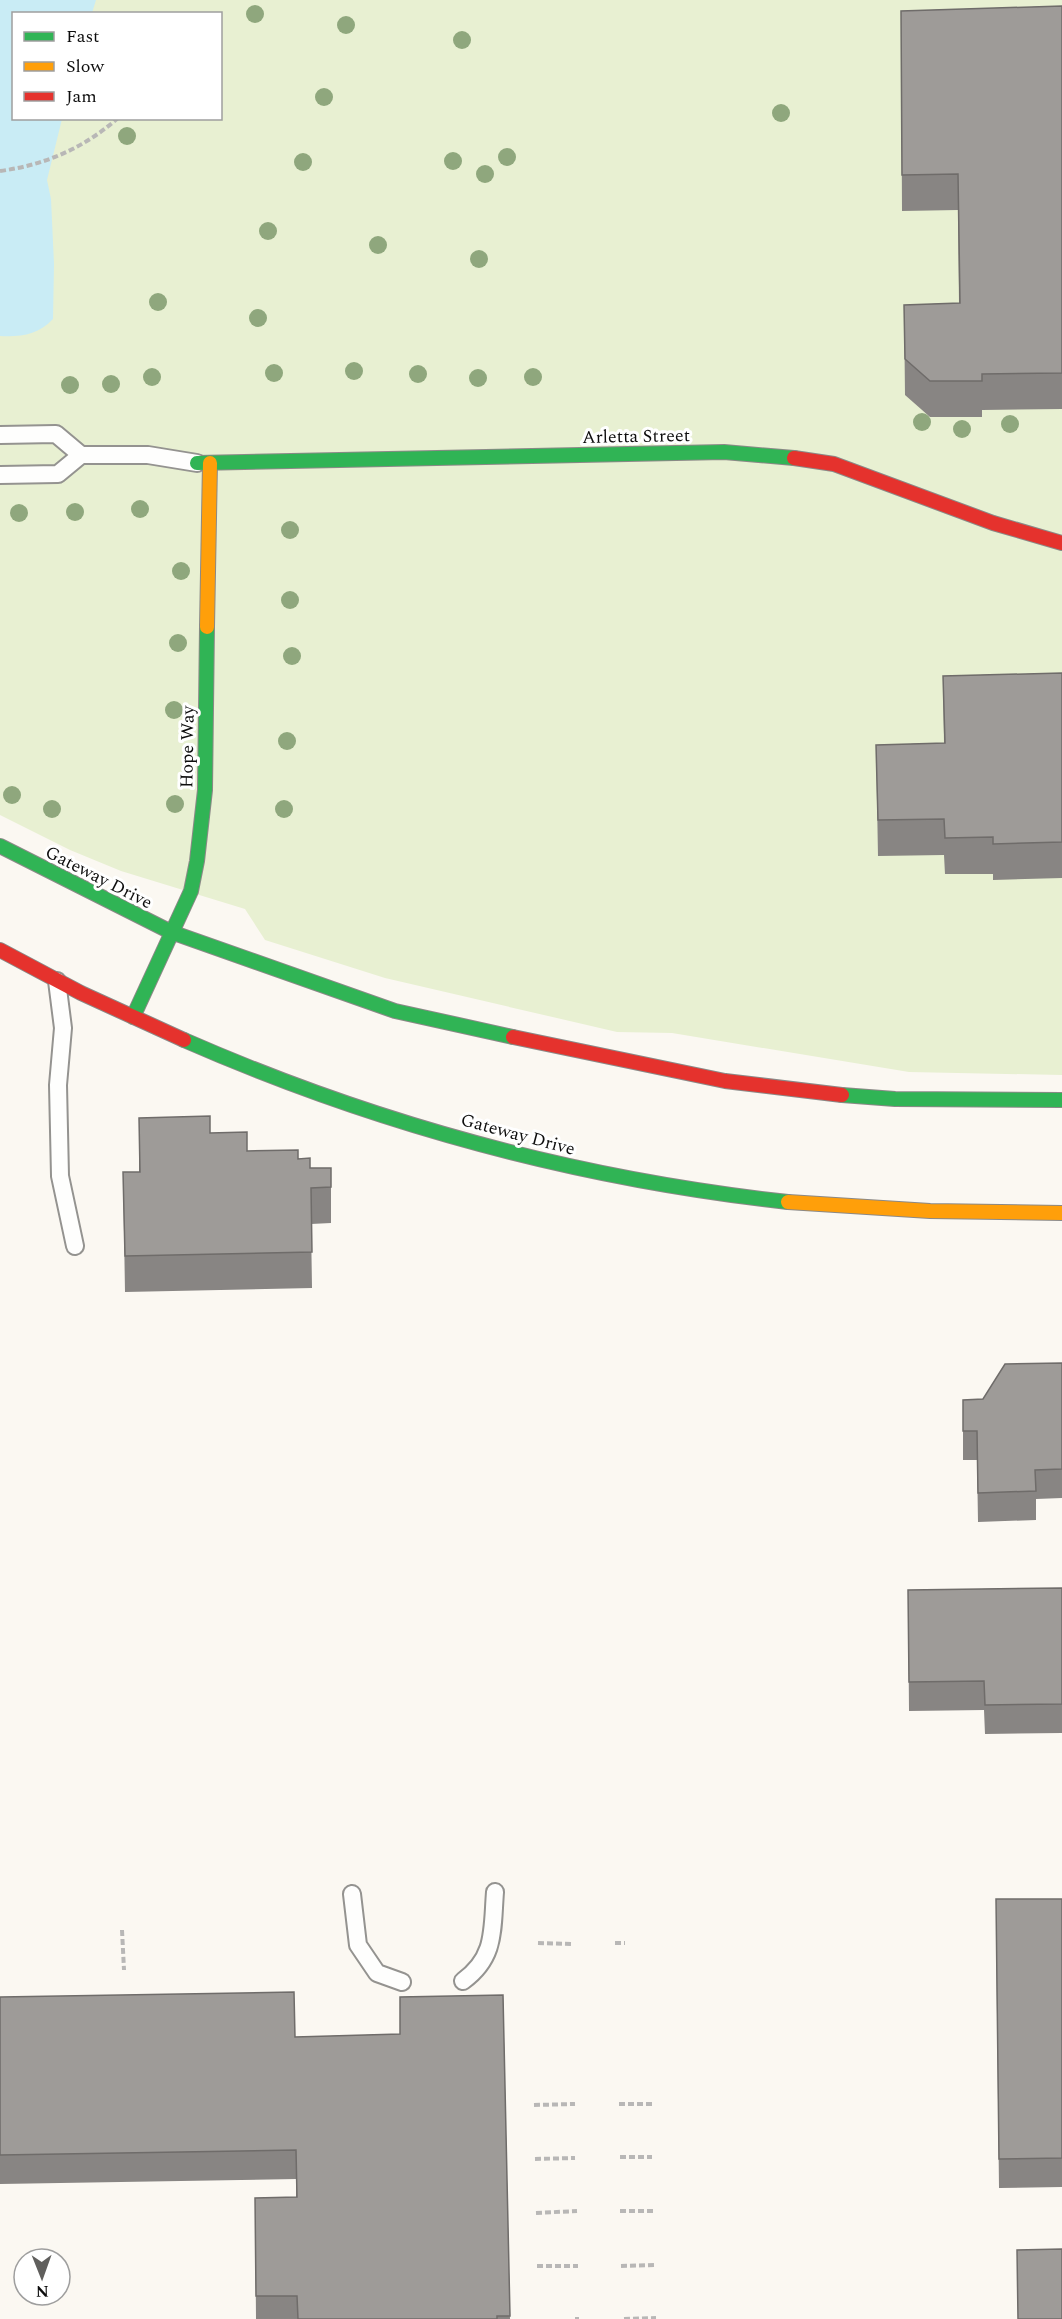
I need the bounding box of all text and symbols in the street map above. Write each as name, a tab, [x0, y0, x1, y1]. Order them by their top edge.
legend	[12, 12, 222, 120]
text: Fast	[66, 23, 99, 50]
text: Slow	[66, 53, 105, 80]
text: Jam	[66, 83, 97, 110]
street label: Arletta Street	[582, 422, 690, 451]
street label: Hope Way	[173, 704, 202, 788]
street label: Gateway Drive	[40, 839, 157, 916]
street label: Gateway Drive	[458, 1106, 578, 1163]
north arrow	[12, 2247, 72, 2307]
text: N	[36, 2279, 49, 2303]

